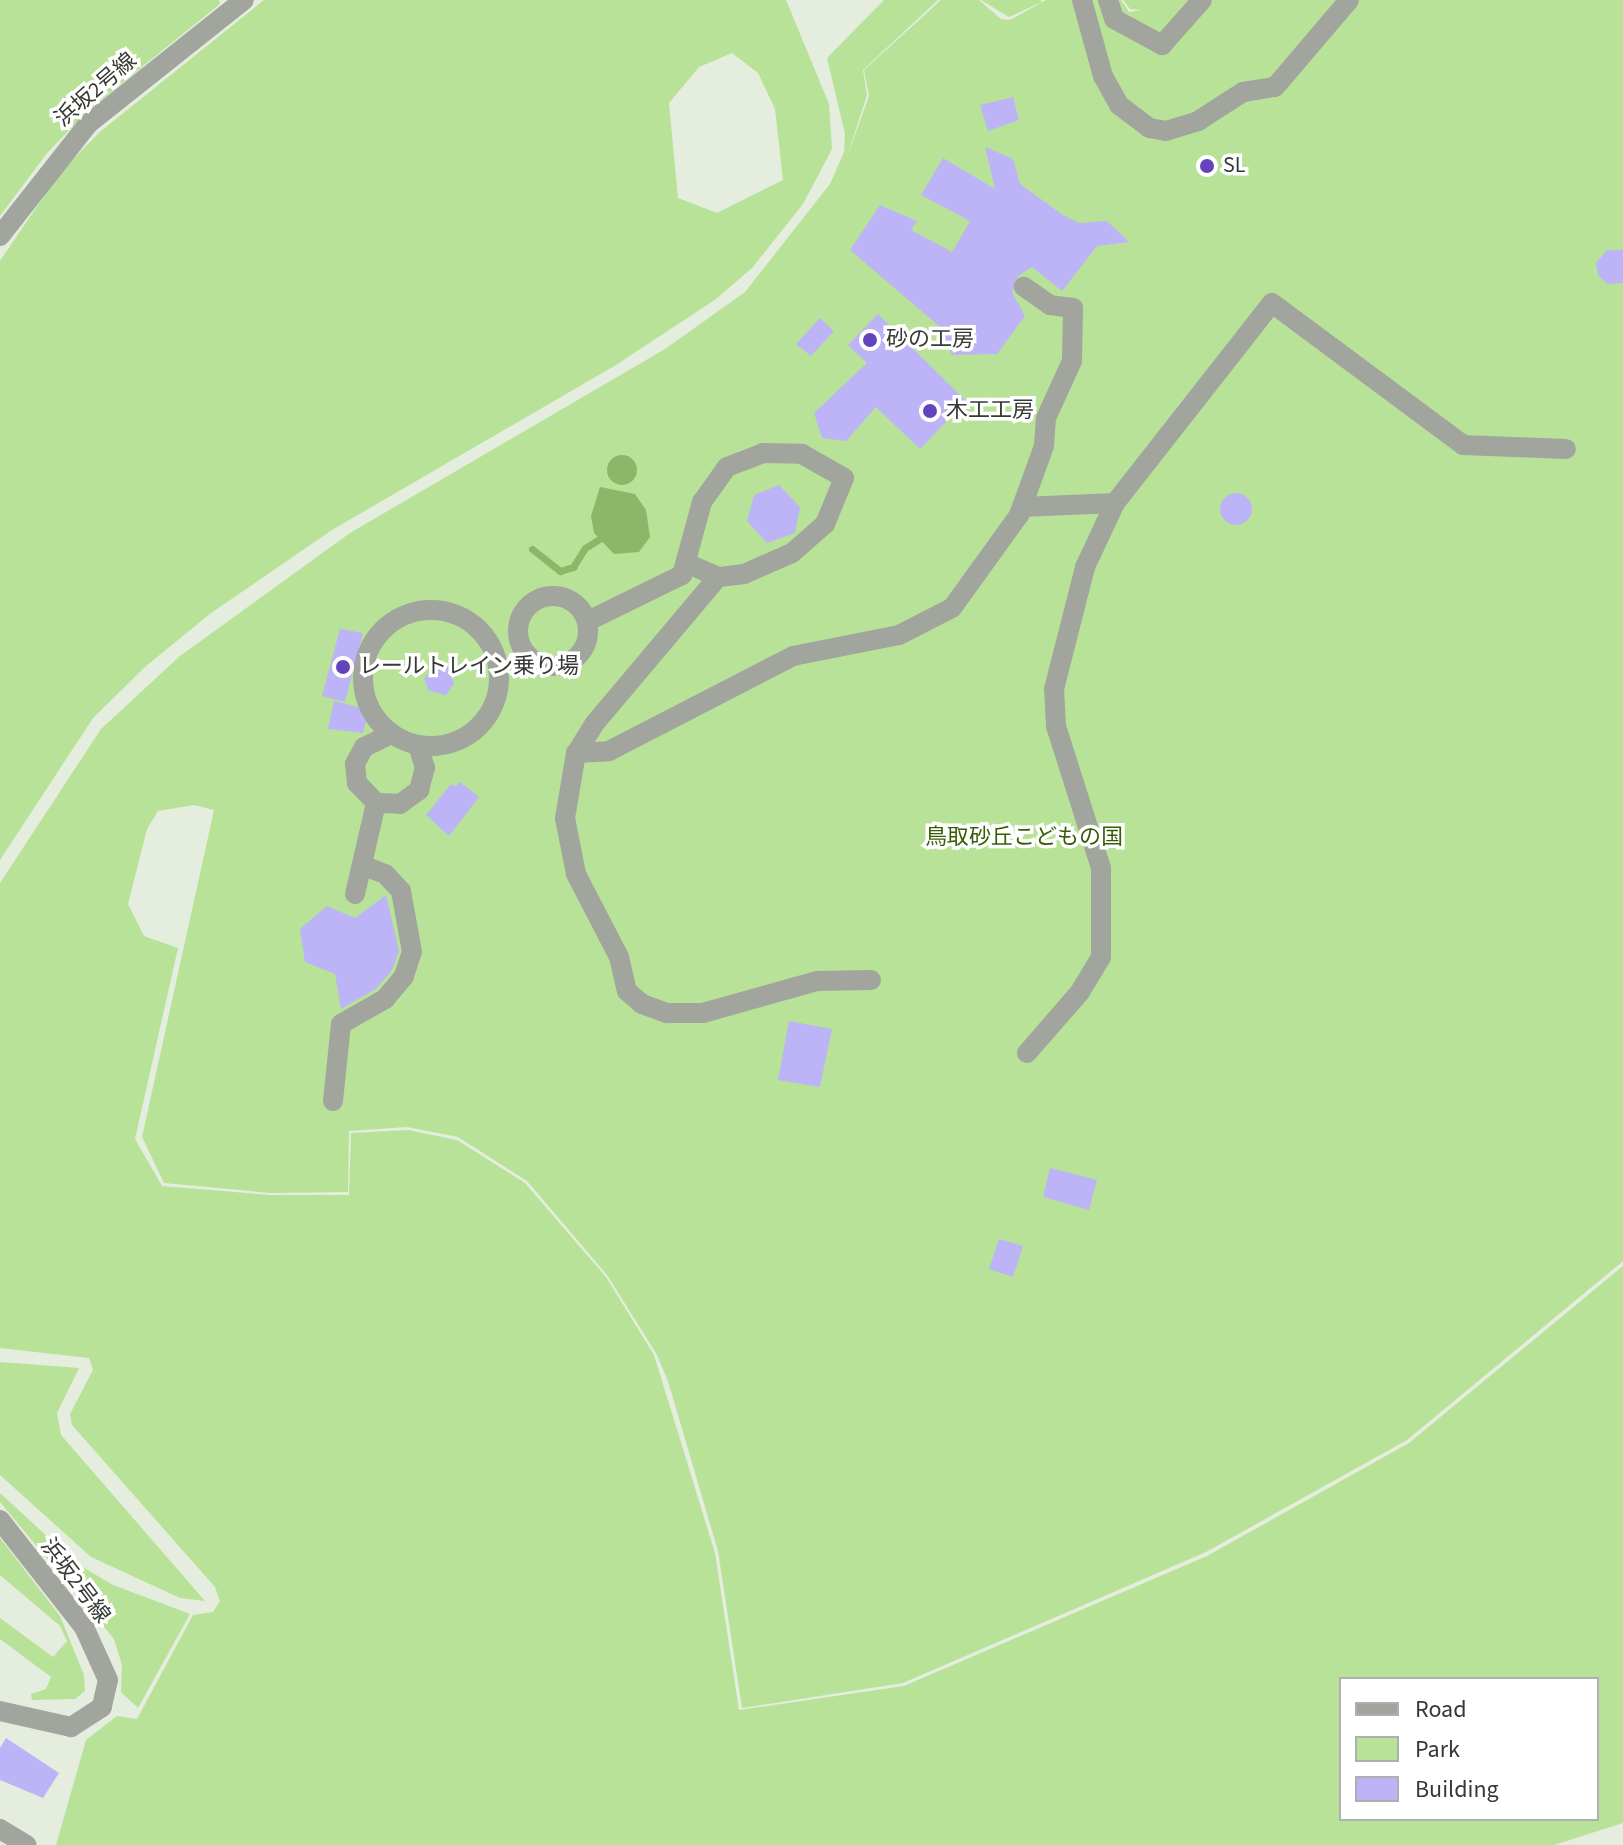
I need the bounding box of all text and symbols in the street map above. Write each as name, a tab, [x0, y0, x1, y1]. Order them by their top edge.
street label: 浜坂2号線	[50, 48, 142, 132]
place label: SL	[1223, 153, 1245, 179]
marker: SL	[1198, 157, 1216, 175]
place label: 砂の工房	[886, 327, 974, 353]
marker: 砂の工房	[861, 331, 879, 349]
place label: 木工工房	[946, 398, 1034, 424]
marker: 木工工房	[921, 402, 939, 420]
place label: レールトレイン乗り場	[359, 654, 579, 680]
marker: レールトレイン乗り場	[334, 658, 352, 676]
park label: 鳥取砂丘こどもの国	[925, 825, 1123, 851]
street label: 浜坂2号線	[35, 1534, 115, 1628]
legend	[1339, 1677, 1599, 1821]
text: Road	[1415, 1692, 1467, 1727]
text: Park	[1415, 1732, 1460, 1767]
text: Building	[1415, 1772, 1499, 1807]

